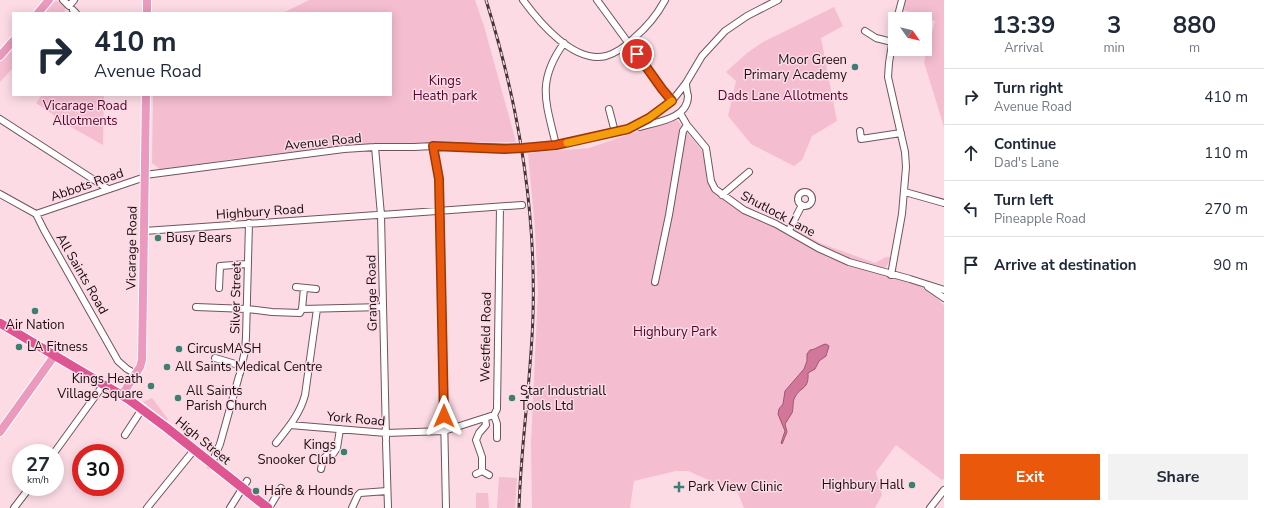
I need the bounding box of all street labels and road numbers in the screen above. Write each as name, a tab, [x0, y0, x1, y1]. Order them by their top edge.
street label: Avenue Road	[283, 129, 363, 155]
street label: Abbots Road	[48, 164, 126, 206]
street label: Shutlock Lane	[737, 187, 819, 241]
street label: Highbury Road	[215, 200, 305, 224]
street label: Vicarage Road	[122, 206, 142, 291]
street label: All Saints Road	[52, 230, 112, 318]
street label: Grange Road	[362, 255, 382, 331]
street label: Silver Street	[226, 262, 246, 334]
street label: Westfield Road	[476, 292, 496, 382]
street label: York Road	[325, 407, 386, 431]
street label: High Street	[171, 413, 235, 469]

